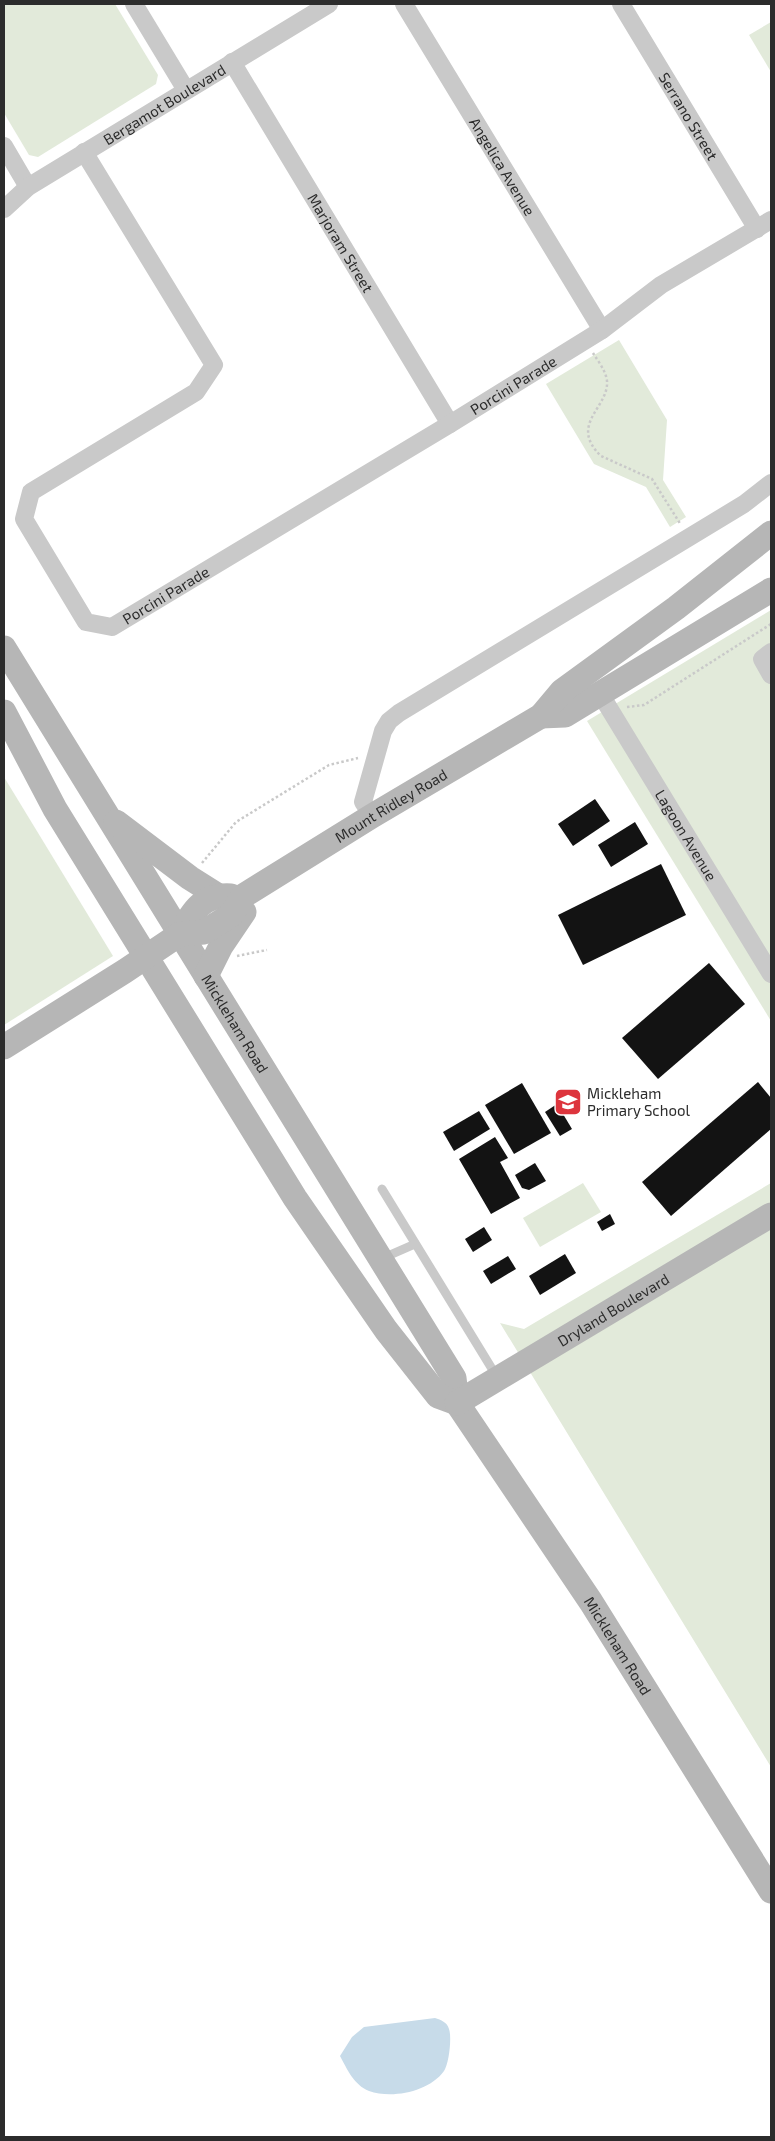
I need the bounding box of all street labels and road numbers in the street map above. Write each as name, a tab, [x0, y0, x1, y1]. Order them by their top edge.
street label: Bergamot Boulevard	[100, 60, 229, 148]
street label: Serrano Street	[655, 69, 722, 163]
street label: Angelica Avenue	[466, 114, 539, 219]
street label: Marjoram Street	[304, 190, 378, 296]
street label: Porcini Parade	[467, 352, 560, 418]
street label: Porcini Parade	[119, 562, 212, 628]
street label: Mount Ridley Road	[331, 765, 450, 846]
street label: Lagoon Avenue	[652, 786, 721, 884]
street label: Mickleham Road	[198, 971, 273, 1076]
street label: Dryland Boulevard	[554, 1269, 672, 1350]
street label: Mickleham Road	[581, 1593, 656, 1698]

